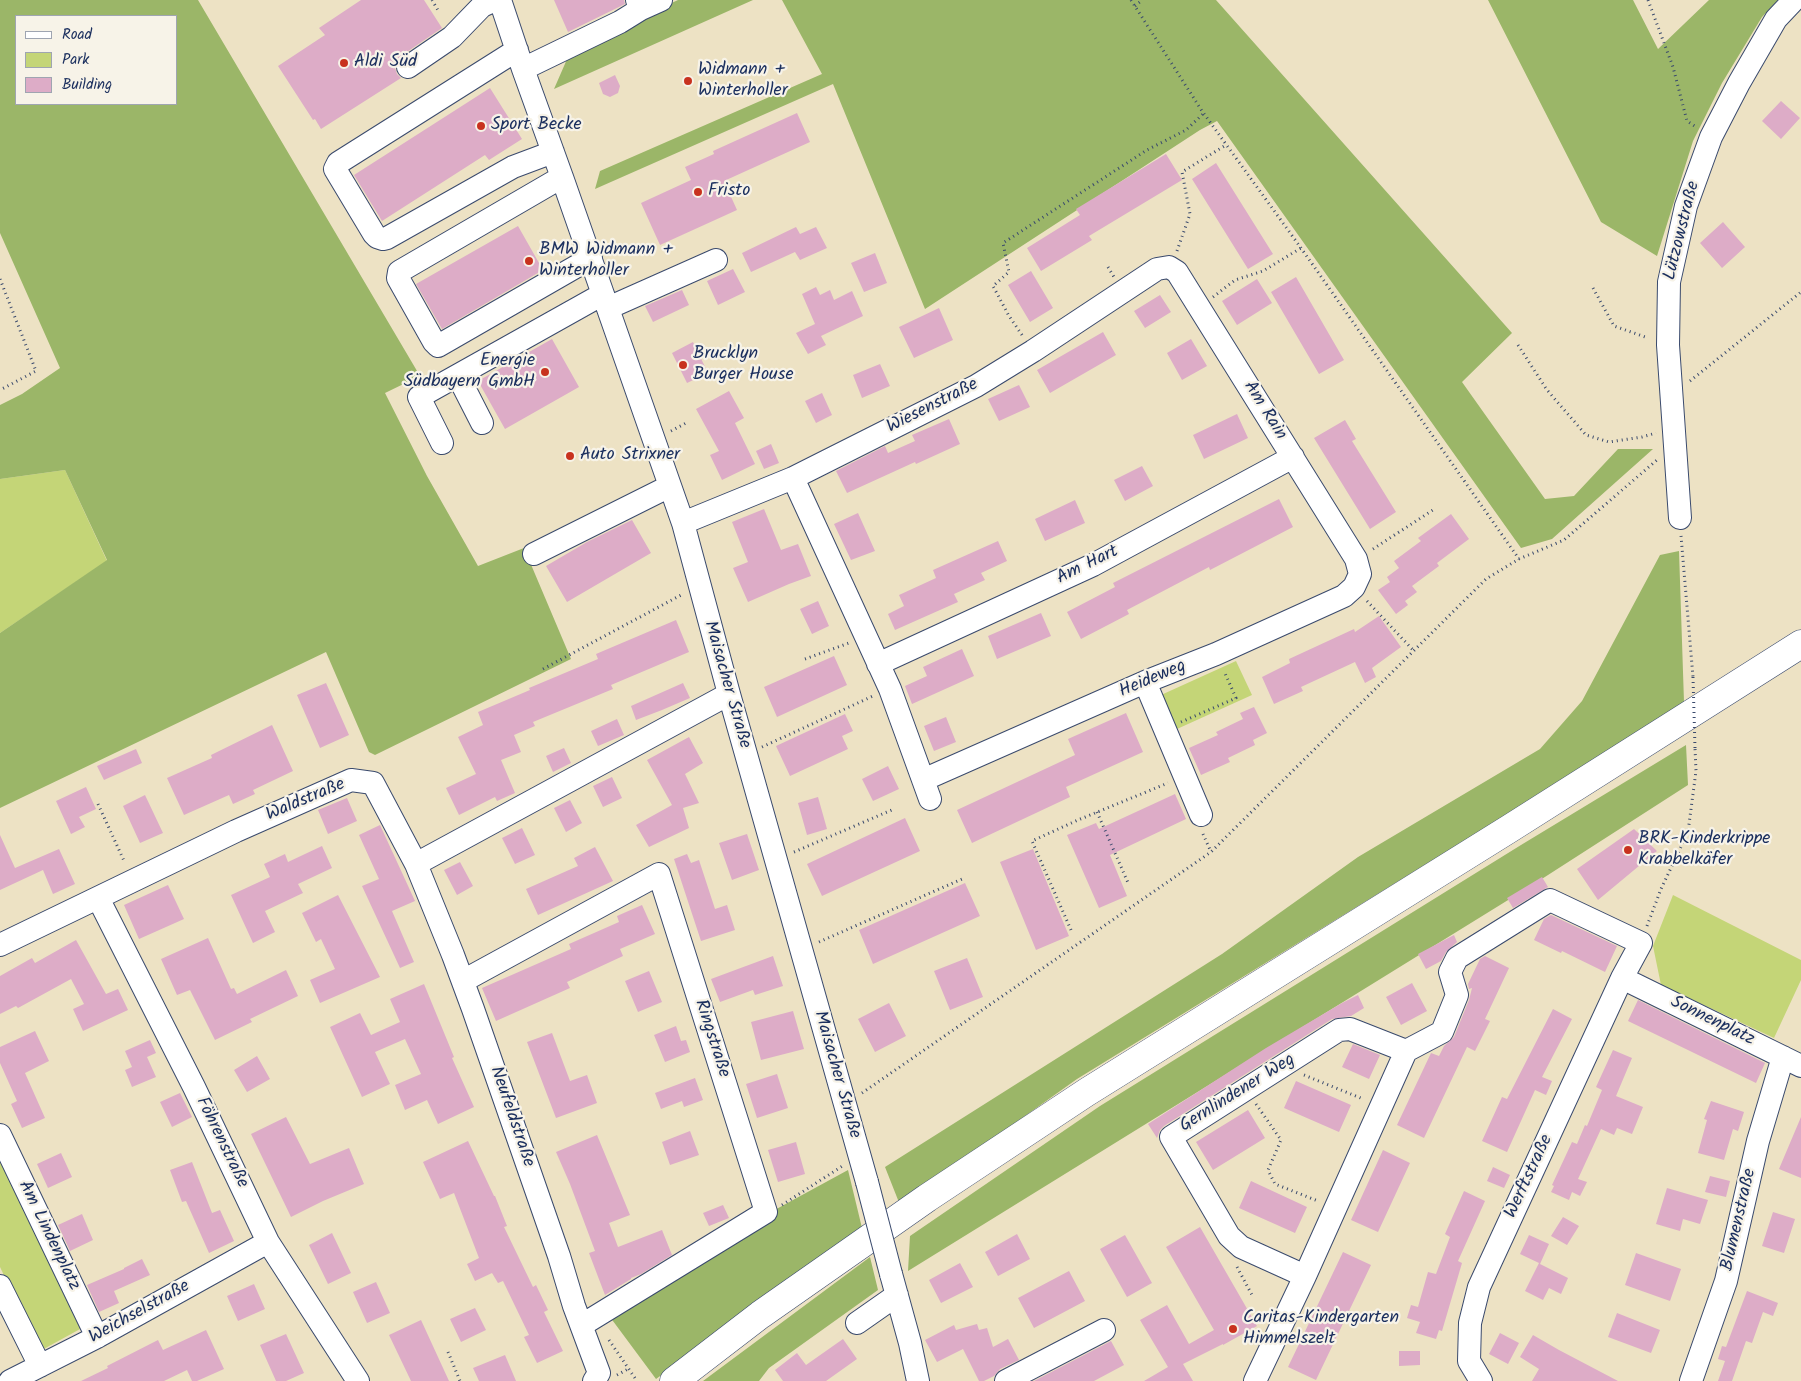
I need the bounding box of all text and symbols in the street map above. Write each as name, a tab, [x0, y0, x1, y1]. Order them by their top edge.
legend	[15, 15, 178, 105]
text: Road	[62, 23, 92, 47]
text: Park	[62, 48, 89, 72]
place label: Aldi Süd	[354, 52, 417, 74]
marker: Aldi Süd	[338, 57, 350, 69]
place label: Widmann + Winterholler	[698, 60, 788, 102]
text: Building	[62, 73, 112, 97]
marker: Widmann + Winterholler	[682, 75, 694, 87]
place label: Sport Becke	[491, 115, 582, 137]
marker: Sport Becke	[475, 120, 487, 132]
street label: Lützowstraße	[1660, 179, 1706, 283]
place label: Fristo	[708, 181, 750, 203]
marker: Fristo	[692, 186, 704, 198]
place label: BMW Widmann + Winterholler	[539, 240, 673, 282]
marker: BMW Widmann + Winterholler	[523, 255, 535, 267]
place label: Brucklyn Burger House	[693, 344, 794, 386]
place label: Energie Südbayern GmbH	[404, 351, 535, 394]
marker: Brucklyn Burger House	[677, 359, 689, 371]
marker: Energie Südbayern GmbH	[539, 366, 551, 378]
street label: Wiesenstraße	[884, 375, 982, 439]
street label: Am Rain	[1238, 378, 1290, 444]
place label: Auto Strixner	[580, 445, 680, 467]
marker: Auto Strixner	[564, 450, 576, 462]
street label: Am Hart	[1054, 542, 1122, 590]
street label: Maisacher Straße	[697, 619, 755, 751]
street label: Heideweg	[1116, 656, 1190, 704]
street label: Waldstraße	[263, 775, 349, 827]
place label: BRK-Kinderkrippe Krabbelkäfer	[1638, 829, 1770, 872]
marker: BRK-Kinderkrippe Krabbelkäfer	[1622, 844, 1634, 856]
street label: Sonnenplatz	[1666, 992, 1758, 1052]
street label: Ringstraße	[688, 997, 734, 1081]
street label: Maisacher Straße	[807, 1009, 865, 1141]
street label: Gernlindener Weg	[1176, 1050, 1300, 1138]
street label: Neufeldstraße	[484, 1064, 538, 1170]
street label: Föhrenstraße	[190, 1094, 252, 1192]
street label: Werftstraße	[1501, 1132, 1559, 1222]
street label: Blumenstraße	[1718, 1167, 1762, 1273]
street label: Am Lindenplatz	[12, 1178, 84, 1294]
street label: Weichselstraße	[86, 1276, 194, 1350]
place label: Caritas-Kindergarten Himmelszelt	[1243, 1308, 1399, 1350]
marker: Caritas-Kindergarten Himmelszelt	[1227, 1323, 1239, 1335]

